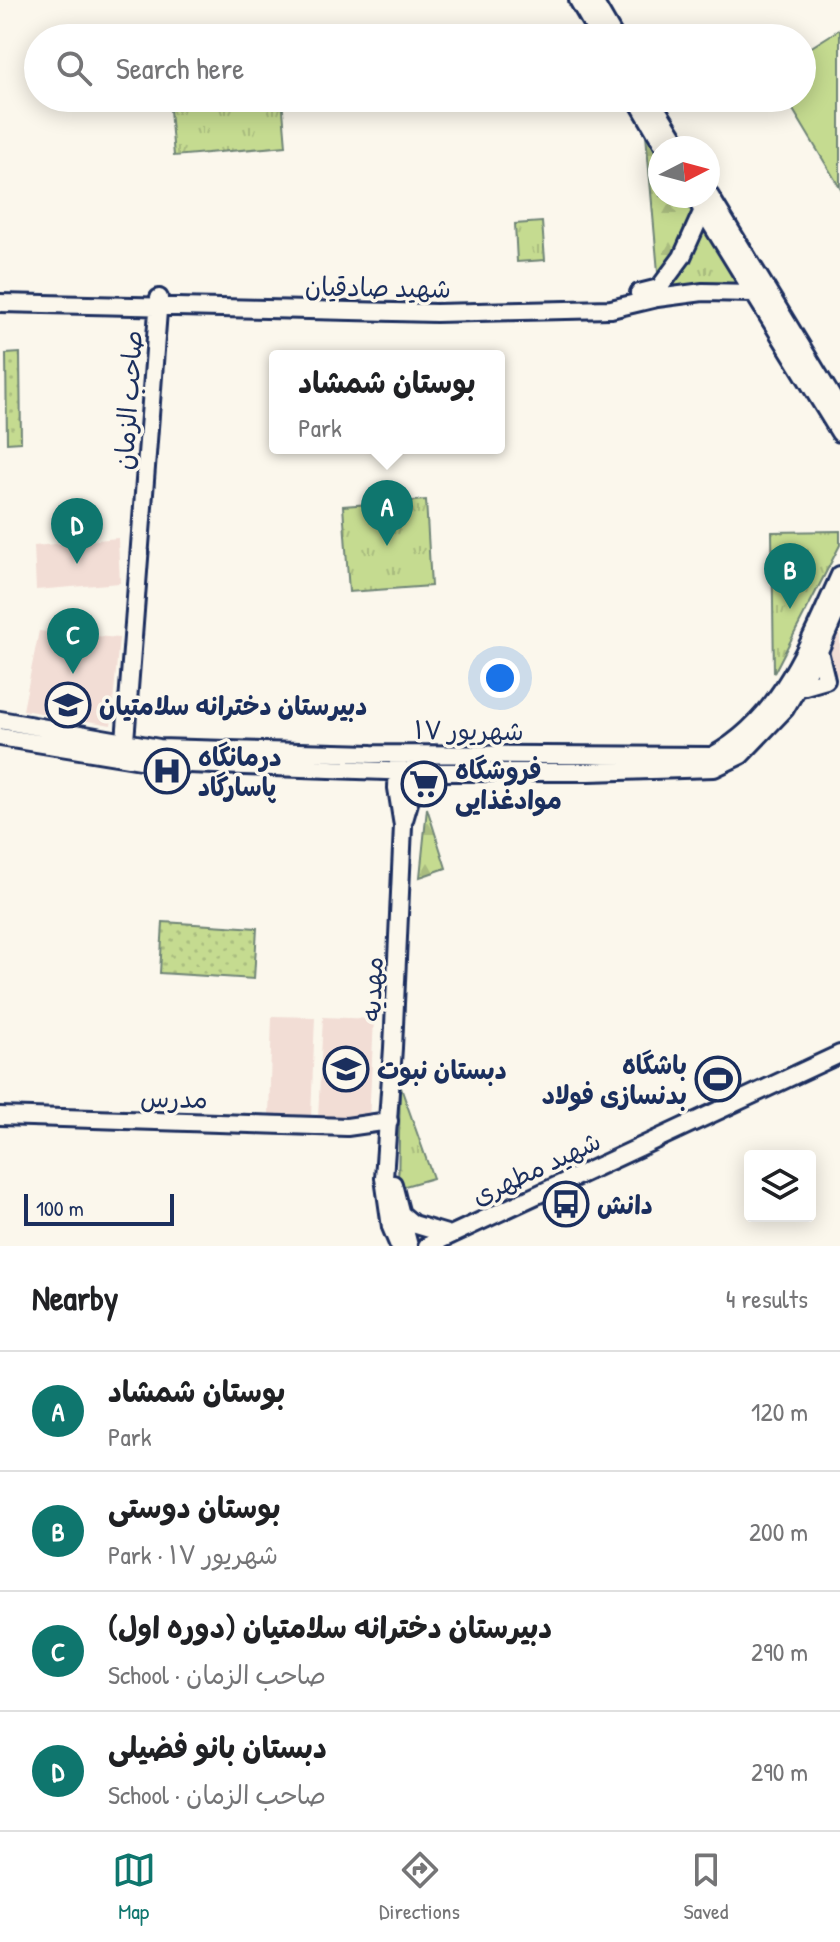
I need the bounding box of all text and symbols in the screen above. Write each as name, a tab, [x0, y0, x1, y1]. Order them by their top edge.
search box	[24, 24, 816, 112]
icon: search	[52, 46, 96, 90]
text: Search here	[116, 48, 244, 88]
north arrow	[648, 136, 720, 208]
street label: شهید صادقیان	[305, 268, 451, 306]
street label: صاحب الزمان	[106, 329, 150, 471]
popup	[269, 350, 505, 454]
text: بوستان شمشاد	[298, 362, 476, 402]
text: Park	[298, 410, 342, 445]
pin: A	[361, 480, 413, 546]
pin: D	[51, 498, 103, 564]
pin: B	[764, 543, 816, 609]
pin: C	[47, 608, 99, 674]
your location	[480, 658, 520, 698]
school or university icon: دبیرستان دخترانه سلامتیان	[44, 681, 92, 729]
place label: دبیرستان دخترانه سلامتیان	[99, 688, 367, 723]
street label: ۱۷ شهریور	[414, 712, 524, 748]
place label: درمانگاه پاسارگاد	[198, 739, 282, 804]
hospital icon: درمانگاه پاسارگاد	[143, 747, 191, 795]
place label: فروشگاه موادغذایی	[455, 752, 562, 817]
supermarket icon: فروشگاه موادغذایی	[400, 760, 448, 808]
street label: مهدیه	[353, 956, 391, 1022]
school or university icon: دبستان نبوت	[322, 1045, 370, 1093]
place label: باشگاه بدنسازی فولاد	[542, 1047, 687, 1112]
place label: دبستان نبوت	[377, 1052, 507, 1087]
sports icon: باشگاه بدنسازی فولاد	[694, 1055, 742, 1103]
street label: مدرس	[140, 1080, 208, 1116]
street label: شهید مطهری	[466, 1123, 606, 1213]
map controls	[744, 1150, 816, 1222]
button: layers	[744, 1150, 816, 1222]
bus stop icon: دانش	[542, 1180, 590, 1228]
place label: دانش	[597, 1187, 653, 1222]
scale bar	[24, 1190, 174, 1226]
text: 100 m	[36, 1193, 84, 1223]
text: Nearby	[32, 1275, 118, 1321]
text: 4 results	[726, 1281, 808, 1316]
text: بوستان شمشاد	[108, 1371, 285, 1411]
text: A	[52, 1394, 64, 1429]
text: 120 m	[751, 1394, 808, 1429]
text: Park	[108, 1419, 152, 1454]
text: بوستان دوستی	[108, 1487, 281, 1527]
text: B	[51, 1514, 65, 1549]
text: 200 m	[749, 1514, 808, 1549]
text: Park · ۱۷ شهریور	[108, 1537, 278, 1572]
text: دبیرستان دخترانه سلامتیان (دوره اول)	[108, 1607, 552, 1647]
text: C	[51, 1634, 65, 1669]
text: 290 m	[751, 1634, 808, 1669]
text: School · صاحب الزمان	[108, 1657, 326, 1692]
text: دبستان بانو فضیلی	[108, 1727, 327, 1767]
text: D	[52, 1754, 64, 1789]
text: 290 m	[751, 1754, 808, 1789]
text: School · صاحب الزمان	[108, 1777, 326, 1812]
tab: Map	[112, 1848, 156, 1926]
tab: Directions	[379, 1848, 460, 1926]
tab: Saved	[683, 1848, 728, 1926]

